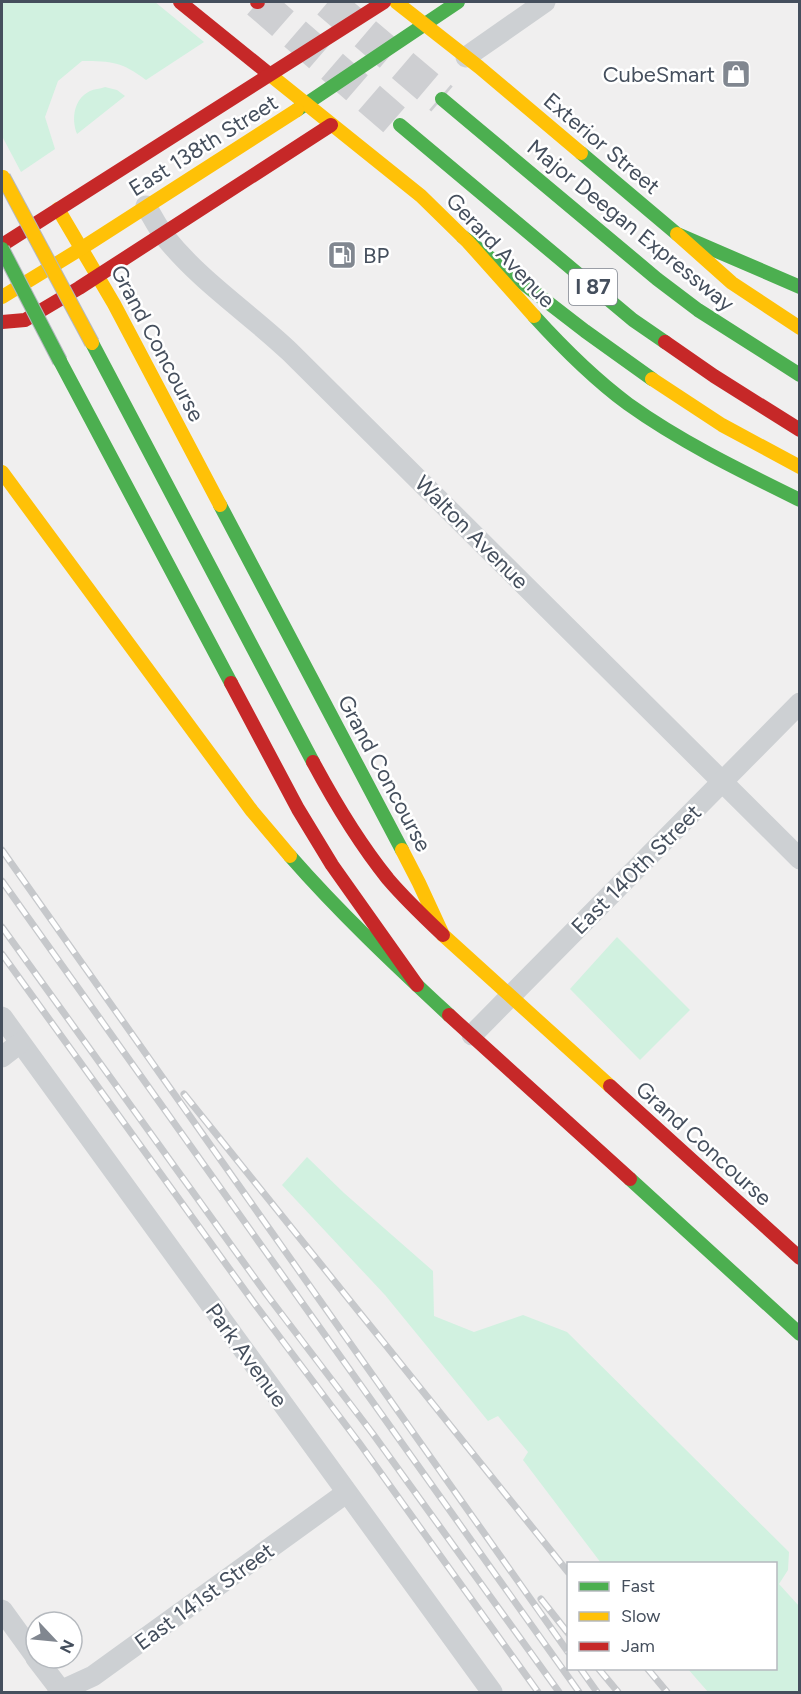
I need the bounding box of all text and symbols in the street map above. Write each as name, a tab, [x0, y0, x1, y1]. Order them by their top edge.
shop icon: CubeSmart	[720, 58, 752, 90]
place label: CubeSmart	[603, 61, 715, 88]
street label: Exterior Street	[538, 87, 665, 200]
street label: East 138th Street	[124, 89, 283, 202]
street label: Major Deegan Expressway	[522, 134, 740, 317]
street label: Gerard Avenue	[440, 187, 561, 314]
fuel station icon: BP	[326, 239, 358, 271]
place label: BP	[363, 242, 389, 269]
street label: Grand Concourse	[105, 260, 210, 426]
road number: I 87	[569, 269, 617, 305]
street label: Walton Avenue	[409, 470, 534, 595]
street label: Grand Concourse	[332, 690, 437, 856]
street label: East 140th Street	[566, 799, 707, 940]
street label: Grand Concourse	[630, 1075, 777, 1211]
street label: Park Avenue	[200, 1298, 293, 1412]
street label: East 141st Street	[129, 1537, 279, 1656]
legend	[567, 1562, 777, 1670]
text: Fast	[621, 1575, 655, 1597]
text: Slow	[621, 1605, 660, 1627]
north arrow	[24, 1610, 84, 1670]
text: Jam	[621, 1635, 655, 1657]
text: N	[56, 1637, 78, 1656]

